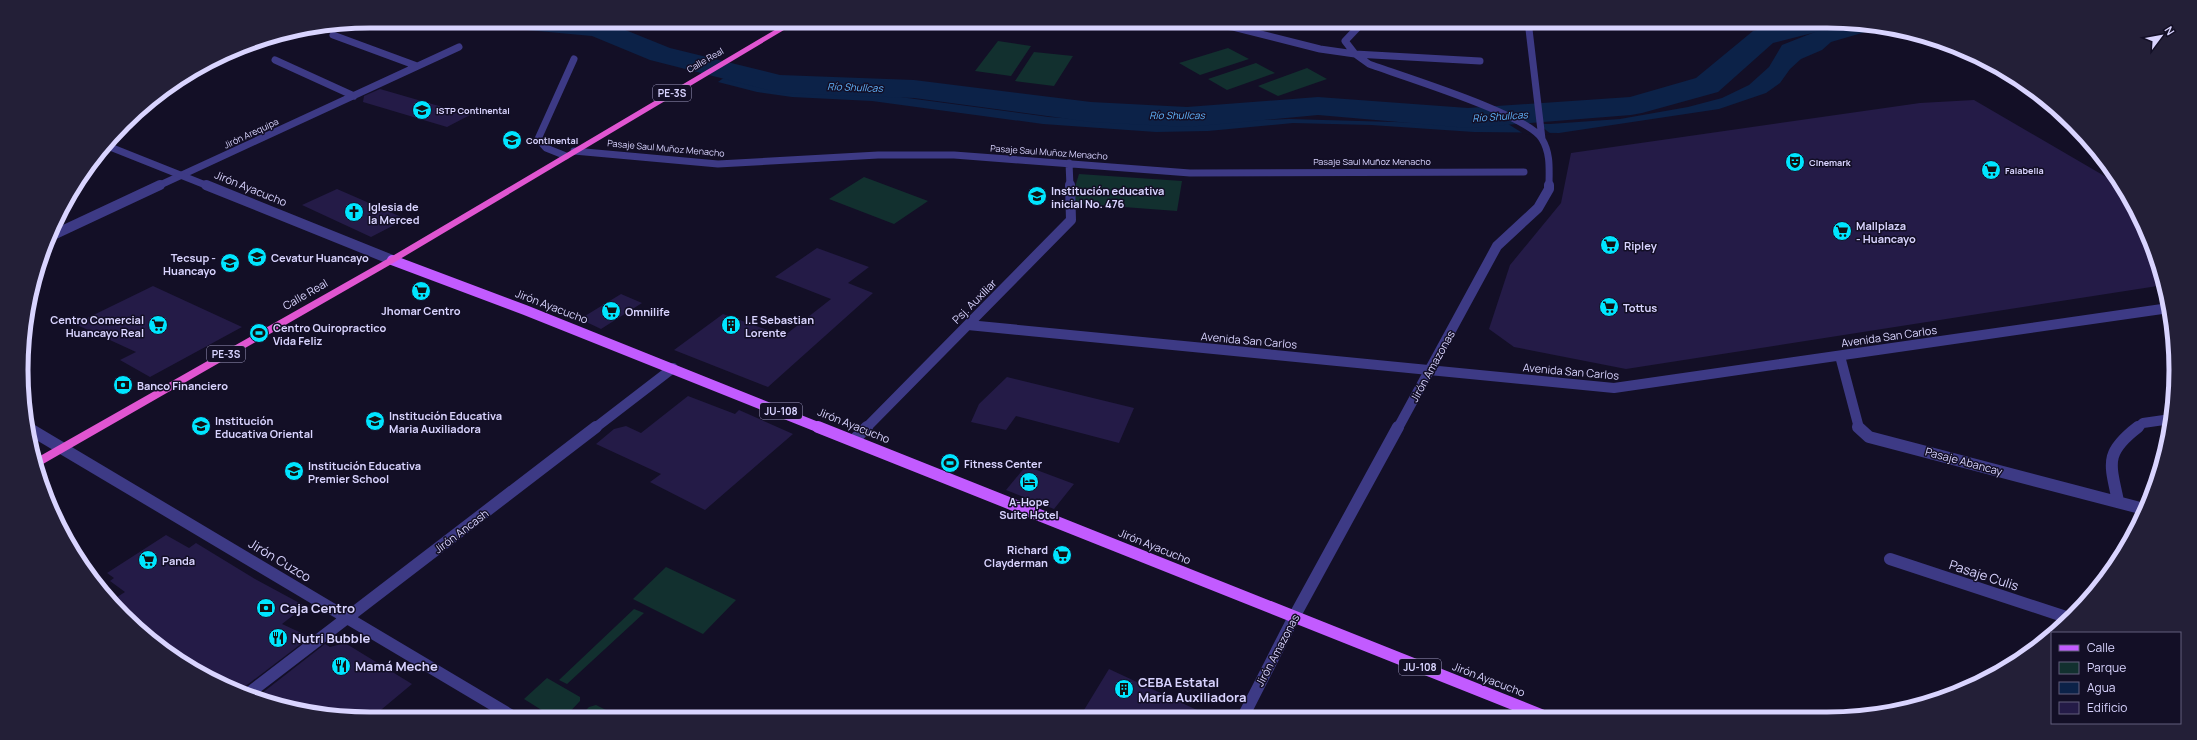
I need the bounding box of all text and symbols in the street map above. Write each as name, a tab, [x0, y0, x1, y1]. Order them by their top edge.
north arrow	[2141, 16, 2181, 56]
text: N	[2161, 23, 2178, 38]
street label: Calle Real	[684, 44, 726, 76]
water label: Río Shullcas	[827, 79, 884, 95]
road number: PE-3S	[653, 85, 691, 101]
school or university icon: ISTP Continental	[411, 99, 433, 121]
place label: ISTP Continental	[436, 104, 510, 117]
water label: Río Shullcas	[1472, 107, 1529, 125]
water label: Río Shullcas	[1149, 108, 1206, 122]
street label: Jirón Arequipa	[221, 115, 281, 151]
school or university icon: Continental	[501, 129, 523, 151]
place label: Continental	[526, 134, 578, 147]
street label: Pasaje Saul Muñoz Menacho	[607, 136, 725, 160]
street label: Pasaje Saul Muñoz Menacho	[990, 141, 1108, 163]
theatre icon: Cinemark	[1784, 151, 1806, 173]
street label: Pasaje Saul Muñoz Menacho	[1313, 155, 1431, 168]
place label: Cinemark	[1809, 156, 1852, 169]
supermarket icon: Falabella	[1980, 159, 2002, 181]
place label: Falabella	[2005, 164, 2044, 177]
street label: Jirón Ayacucho	[213, 167, 290, 209]
place label: Institución educativa inicial No. 476	[1051, 183, 1164, 211]
school or university icon: Institución educativa inicial No. 476	[1026, 185, 1048, 207]
place label: Iglesia de la Merced	[368, 199, 420, 227]
church icon: Iglesia de la Merced	[343, 201, 365, 223]
place label: Mallplaza - Huancayo	[1856, 218, 1916, 246]
supermarket icon: Mallplaza - Huancayo	[1831, 220, 1853, 242]
supermarket icon: Ripley	[1599, 234, 1621, 256]
place label: Ripley	[1624, 238, 1658, 253]
school or university icon: Cevatur Huancayo	[246, 246, 268, 268]
place label: Tecsup - Huancayo	[163, 250, 216, 278]
place label: Cevatur Huancayo	[271, 250, 369, 265]
school or university icon: Tecsup - Huancayo	[219, 252, 241, 274]
street label: Calle Real	[280, 275, 330, 313]
street label: Psj. Auxiliar	[948, 275, 1000, 327]
supermarket icon: Jhomar Centro	[410, 280, 432, 302]
street label: Jirón Ayacucho	[514, 285, 591, 327]
supermarket icon: Tottus	[1598, 296, 1620, 318]
supermarket icon: Omnilife	[600, 300, 622, 322]
place label: Tottus	[1623, 300, 1657, 315]
place label: Jhomar Centro	[381, 303, 461, 318]
place label: Omnilife	[625, 304, 670, 319]
place label: Centro Comercial Huancayo Real	[50, 312, 144, 340]
place label: I.E Sebastian Lorente	[745, 312, 814, 340]
supermarket icon: Centro Comercial Huancayo Real	[147, 314, 169, 336]
building icon: I.E Sebastian Lorente	[720, 314, 742, 336]
place label: Centro Quiropractico Vida Feliz	[273, 320, 386, 348]
sports icon: Centro Quiropractico Vida Feliz	[248, 322, 270, 344]
street label: Avenida San Carlos	[1840, 322, 1938, 350]
street label: Jirón Amazonas	[1406, 327, 1458, 404]
street label: Avenida San Carlos	[1200, 328, 1298, 352]
road number: PE-3S	[207, 346, 245, 362]
street label: Avenida San Carlos	[1522, 359, 1620, 383]
bank icon: Banco Financiero	[112, 374, 134, 396]
place label: Banco Financiero	[137, 378, 228, 393]
road number: JU-108	[760, 403, 802, 419]
street label: Jirón Ayacucho	[816, 404, 893, 446]
place label: Institución Educativa Maria Auxiliadora	[389, 408, 502, 436]
school or university icon: Institución Educativa Maria Auxiliadora	[364, 410, 386, 432]
place label: Institución Educativa Oriental	[215, 413, 313, 441]
school or university icon: Institución Educativa Oriental	[190, 415, 212, 437]
street label: Pasaje Abancay	[1924, 443, 2005, 479]
sports icon: Fitness Center	[939, 452, 961, 474]
place label: Fitness Center	[964, 456, 1043, 471]
place label: Institución Educativa Premier School	[308, 458, 421, 486]
school or university icon: Institución Educativa Premier School	[283, 460, 305, 482]
hotel icon: A-Hope Suite Hotel	[1018, 471, 1040, 493]
place label: A-Hope Suite Hotel	[999, 494, 1059, 522]
street label: Jirón Ancash	[431, 506, 491, 556]
street label: Jirón Ayacucho	[1117, 525, 1194, 567]
street label: Jirón Cuzco	[245, 534, 315, 586]
place label: Richard Clayderman	[984, 542, 1048, 570]
supermarket icon: Richard Clayderman	[1051, 544, 1073, 566]
supermarket icon: Panda	[137, 549, 159, 571]
place label: Panda	[162, 553, 195, 568]
street label: Pasaje Culis	[1947, 555, 2021, 595]
bank icon: Caja Centro	[255, 597, 277, 619]
place label: Caja Centro	[280, 599, 355, 617]
street label: Jirón Amazonas	[1252, 611, 1302, 689]
restaurant icon: Nutri Bubble	[267, 627, 289, 649]
place label: Nutri Bubble	[292, 629, 371, 647]
legend	[2051, 632, 2181, 724]
text: Calle	[2087, 639, 2115, 656]
restaurant icon: Mamá Meche	[330, 655, 352, 677]
place label: Mamá Meche	[355, 657, 438, 675]
street label: Jirón Ayacucho	[1451, 658, 1528, 700]
road number: JU-108	[1399, 659, 1441, 675]
text: Parque	[2087, 659, 2126, 676]
place label: CEBA Estatal María Auxiliadora	[1138, 673, 1247, 706]
building icon: CEBA Estatal María Auxiliadora	[1113, 678, 1135, 700]
text: Agua	[2087, 679, 2116, 696]
text: Edificio	[2087, 699, 2127, 716]

